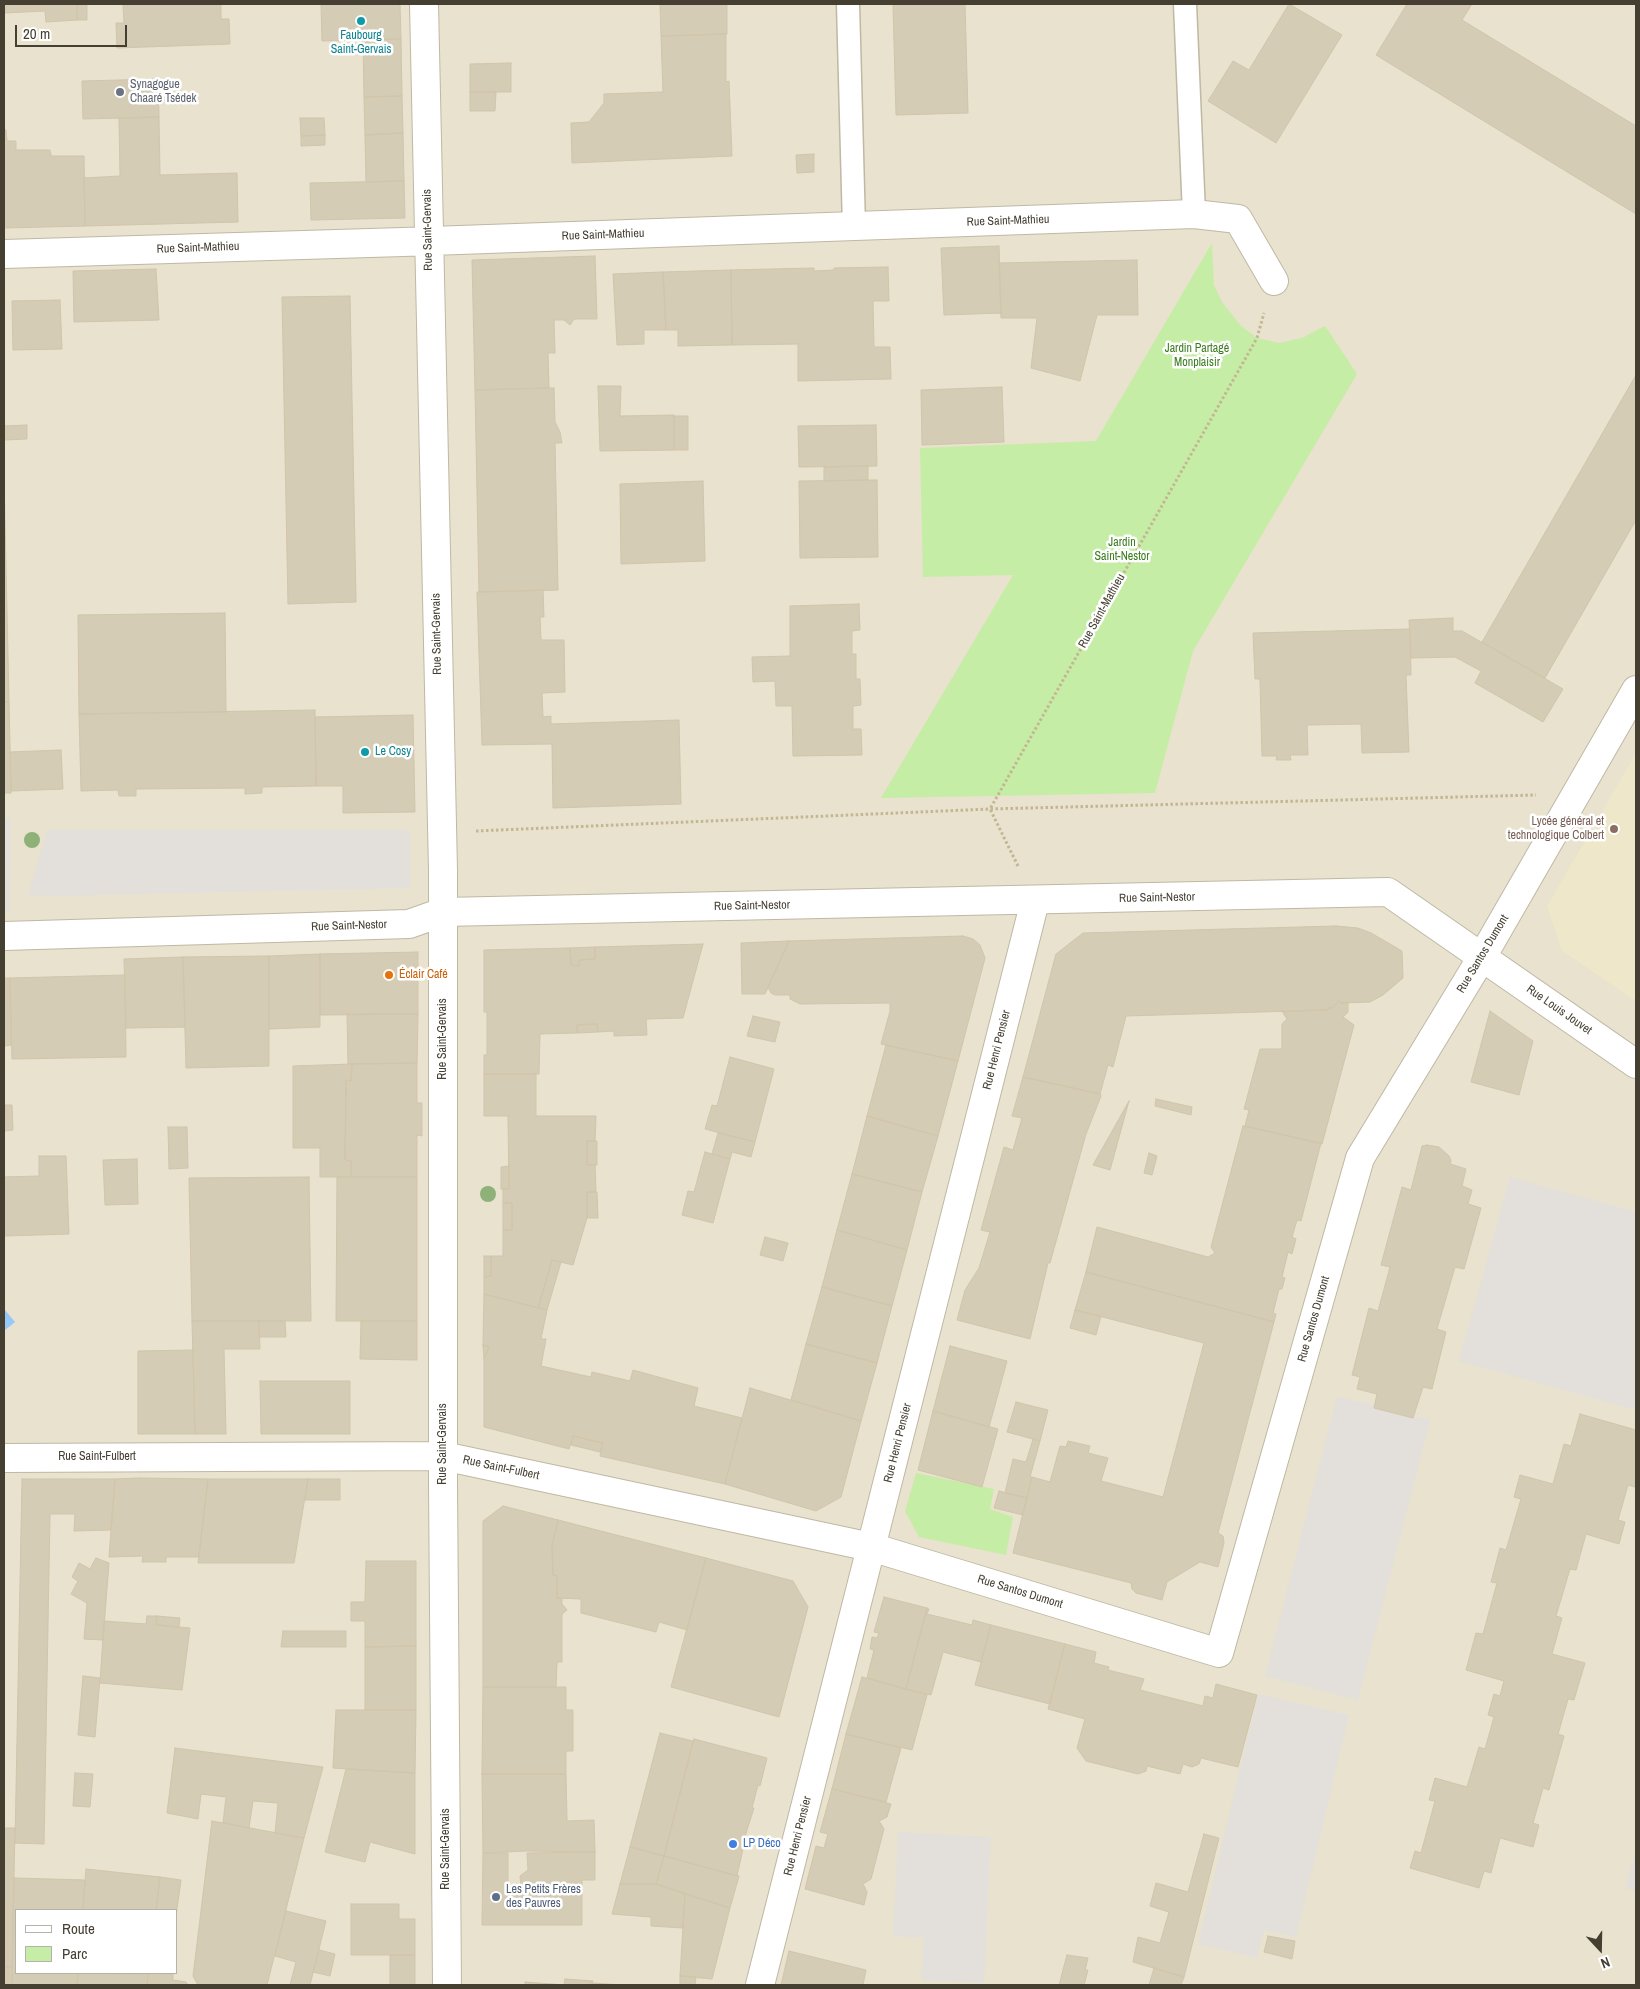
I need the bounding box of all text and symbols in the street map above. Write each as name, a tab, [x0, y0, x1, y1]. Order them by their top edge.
scale bar	[18, 15, 130, 47]
marker: Faubourg Saint-Gervais	[355, 15, 367, 27]
text: 20 m	[23, 23, 50, 44]
place label: Faubourg Saint-Gervais	[331, 29, 391, 57]
place label: Synagogue Chaaré Tsédek	[130, 78, 196, 106]
marker: Synagogue Chaaré Tsédek	[114, 86, 126, 98]
street label: Rue Saint-Gervais	[420, 189, 436, 271]
street label: Rue Saint-Mathieu	[966, 212, 1050, 230]
street label: Rue Saint-Mathieu	[561, 226, 645, 244]
street label: Rue Saint-Mathieu	[156, 239, 240, 257]
park label: Jardin Partagé Monplaisir	[1165, 342, 1229, 370]
park label: Jardin Saint-Nestor	[1094, 536, 1150, 564]
street label: Rue Saint-Mathieu	[1076, 571, 1128, 651]
street label: Rue Saint-Gervais	[429, 593, 445, 675]
place label: Le Cosy	[375, 745, 411, 759]
marker: Le Cosy	[359, 746, 371, 758]
place label: Lycée général et technologique Colbert	[1508, 815, 1604, 843]
marker: Lycée général et technologique Colbert	[1608, 823, 1620, 835]
street label: Rue Saint-Nestor	[1119, 890, 1195, 906]
street label: Rue Saint-Nestor	[714, 898, 790, 914]
street label: Rue Santos Dumont	[1454, 912, 1512, 996]
street label: Rue Saint-Nestor	[311, 917, 387, 935]
place label: Éclair Café	[399, 968, 448, 982]
marker: Éclair Café	[383, 969, 395, 981]
street label: Rue Louis Jouvet	[1524, 982, 1594, 1038]
street label: Rue Saint-Gervais	[436, 998, 450, 1080]
street label: Rue Henri Pensier	[980, 1009, 1014, 1091]
street label: Rue Santos Dumont	[1295, 1274, 1333, 1364]
street label: Rue Henri Pensier	[881, 1402, 915, 1484]
street label: Rue Saint-Gervais	[436, 1403, 450, 1485]
street label: Rue Saint-Fulbert	[58, 1450, 136, 1464]
street label: Rue Saint-Fulbert	[462, 1453, 540, 1483]
street label: Rue Santos Dumont	[976, 1572, 1064, 1612]
street label: Rue Henri Pensier	[781, 1795, 815, 1877]
street label: Rue Saint-Gervais	[439, 1808, 453, 1890]
place label: LP Déco	[743, 1837, 781, 1851]
marker: LP Déco	[727, 1838, 739, 1850]
place label: Les Petits Frères des Pauvres	[506, 1883, 581, 1911]
marker: Les Petits Frères des Pauvres	[490, 1891, 502, 1903]
legend	[15, 1909, 178, 1974]
text: Route	[62, 1918, 95, 1939]
north arrow	[1575, 1924, 1625, 1974]
text: Parc	[62, 1943, 87, 1964]
text: N	[1598, 1953, 1612, 1973]

